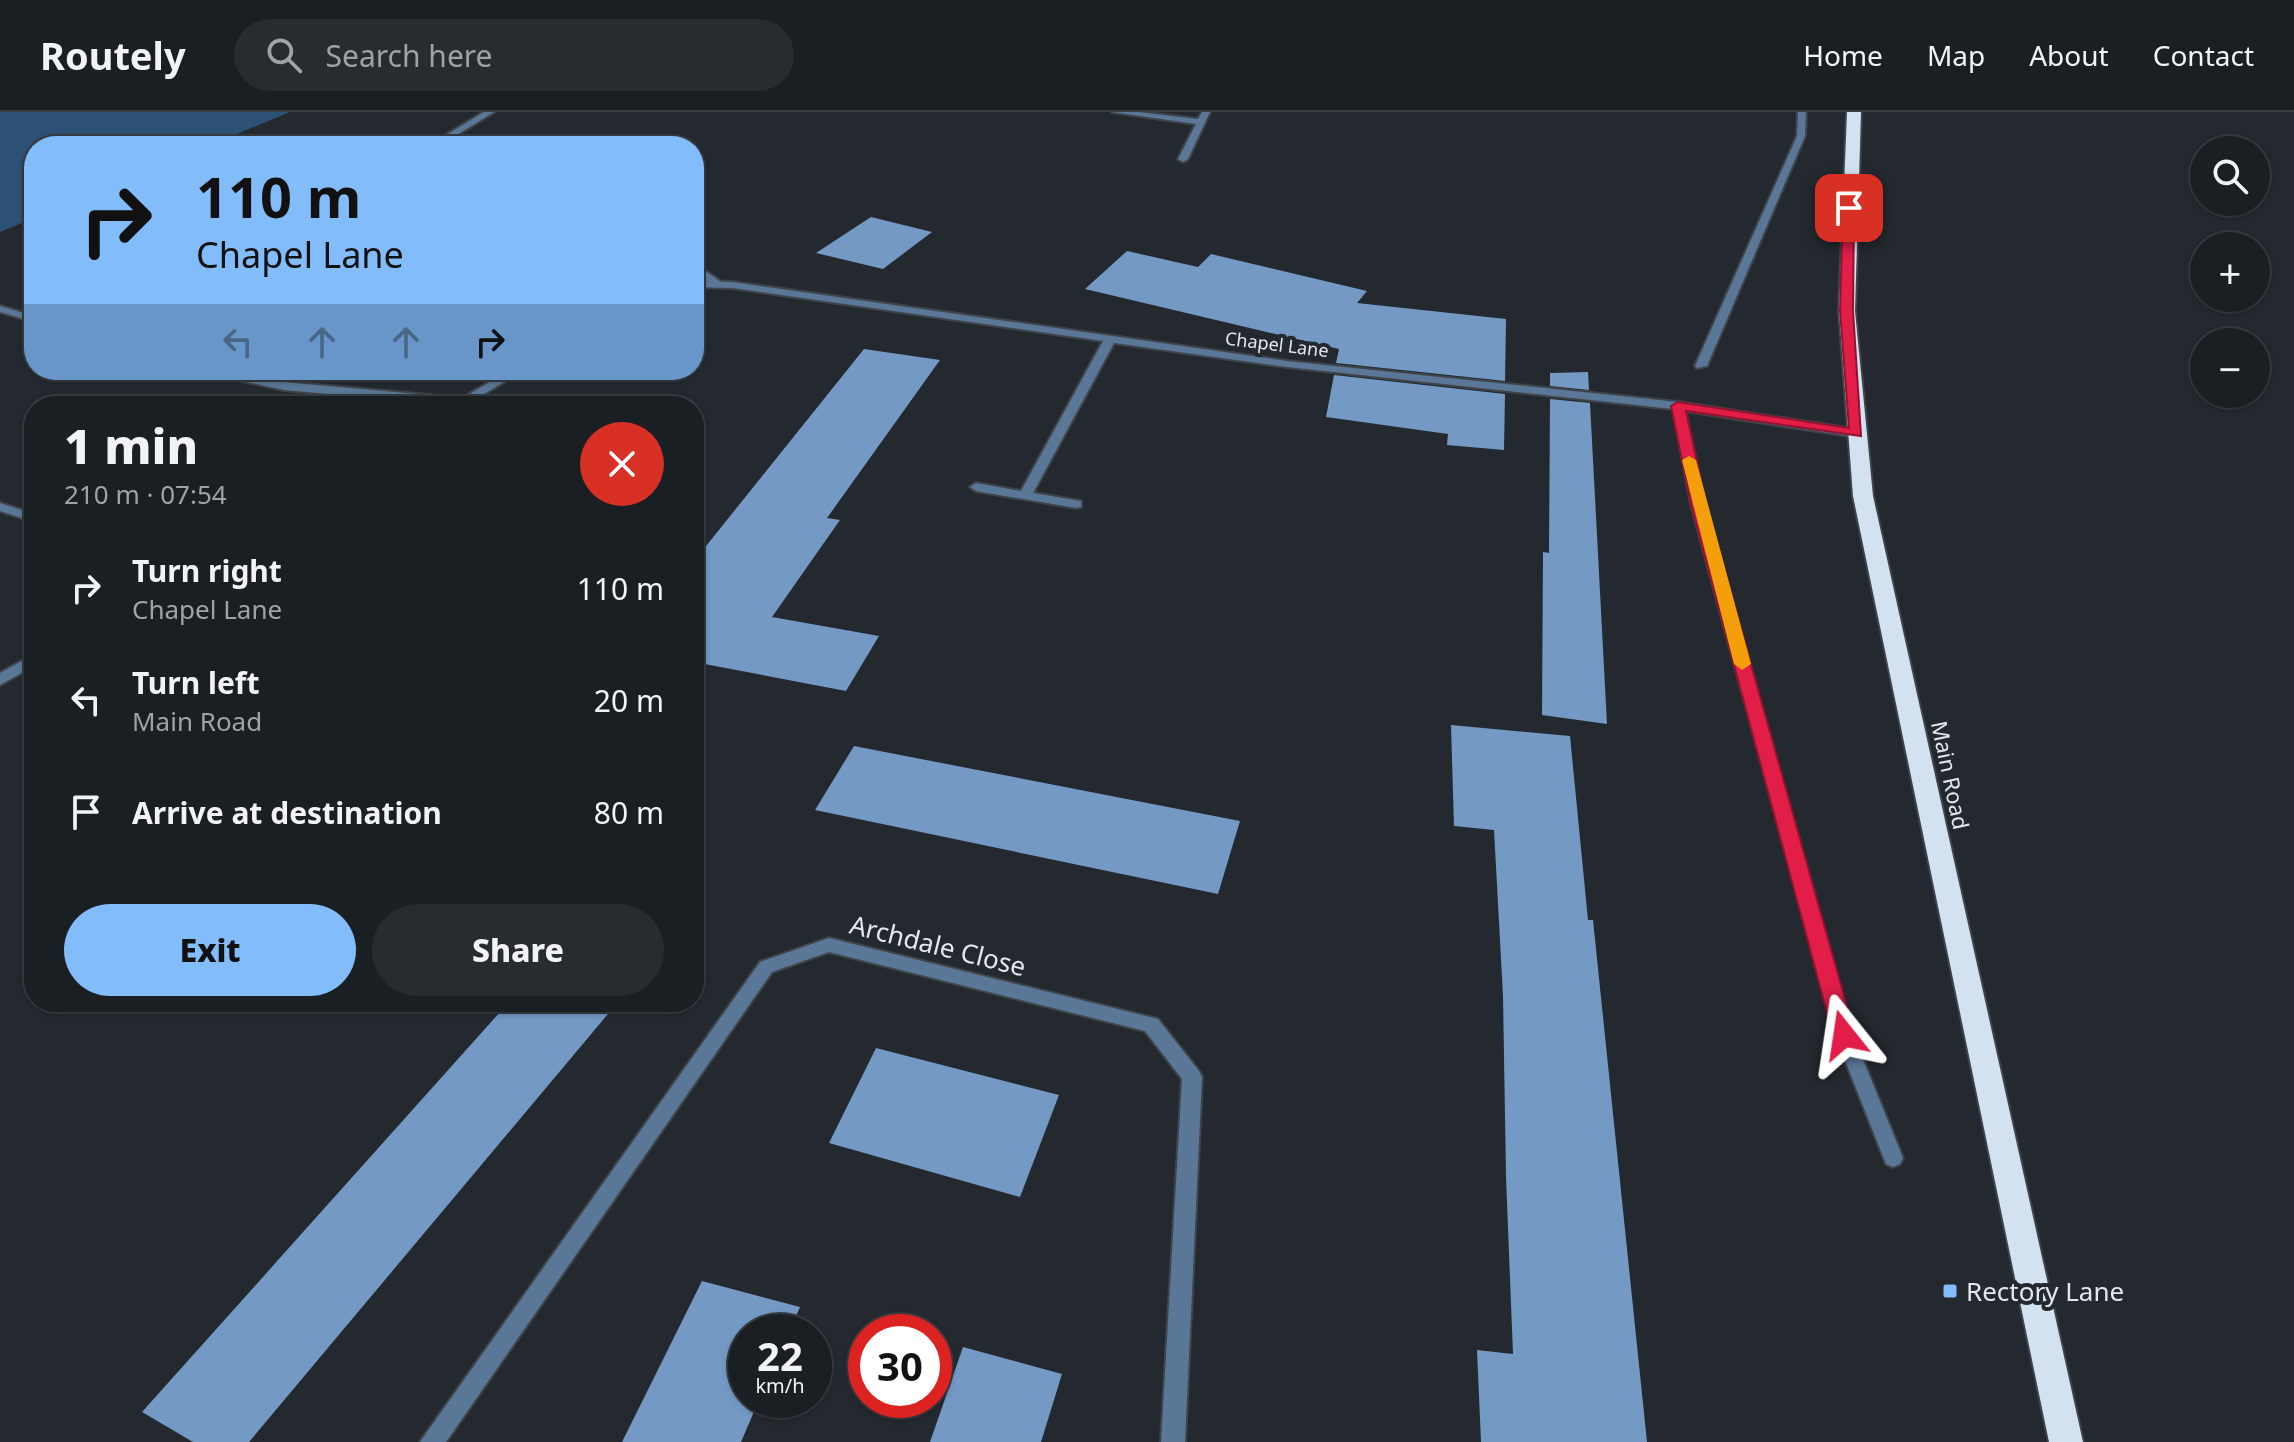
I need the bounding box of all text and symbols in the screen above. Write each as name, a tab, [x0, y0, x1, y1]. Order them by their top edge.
search box	[234, 19, 794, 91]
text: Routely	[40, 29, 186, 81]
icon: search	[262, 33, 306, 77]
text: Search here	[326, 35, 493, 76]
text: Home	[1803, 36, 1883, 74]
text: Map	[1927, 36, 1985, 74]
text: About	[2029, 36, 2109, 74]
text: Contact	[2153, 36, 2254, 74]
map controls	[2190, 136, 2270, 408]
button: search	[2190, 136, 2270, 216]
text: 110 m	[196, 158, 361, 234]
icon: right	[64, 168, 168, 272]
pin	[1815, 174, 1883, 242]
icon: arrive	[1827, 186, 1871, 230]
text: Chapel Lane	[196, 230, 404, 279]
button: +	[2190, 232, 2270, 312]
icon: left	[216, 320, 260, 364]
icon: ahead	[300, 320, 344, 364]
icon: ahead	[384, 320, 428, 364]
icon: right	[468, 320, 512, 364]
street label: Chapel Lane	[1224, 326, 1330, 362]
button: −	[2190, 328, 2270, 408]
text: 1 min	[64, 413, 198, 478]
button: close	[580, 422, 664, 506]
text: 210 m · 07:54	[64, 476, 227, 512]
text: Turn right	[132, 550, 282, 591]
icon: right	[64, 566, 108, 610]
text: 110 m	[577, 568, 664, 609]
text: Chapel Lane	[132, 591, 282, 627]
text: Turn left	[132, 662, 260, 703]
icon: left	[64, 678, 108, 722]
text: 20 m	[594, 680, 664, 721]
text: Main Road	[132, 703, 262, 739]
street label: Main Road	[1925, 718, 1977, 832]
icon: arrive	[64, 790, 108, 834]
text: Arrive at destination	[132, 792, 442, 833]
text: 80 m	[594, 792, 664, 833]
button: Exit	[64, 904, 356, 996]
button: Share	[372, 904, 664, 996]
street label: Archdale Close	[846, 906, 1030, 984]
position arrow	[1802, 993, 1886, 1077]
place label: Rectory Lane	[1966, 1273, 2124, 1309]
marker: Rectory Lane	[1941, 1282, 1959, 1300]
speed limit sign: 30	[848, 1314, 952, 1418]
text: 22	[757, 1328, 803, 1383]
text: km/h	[755, 1372, 805, 1399]

